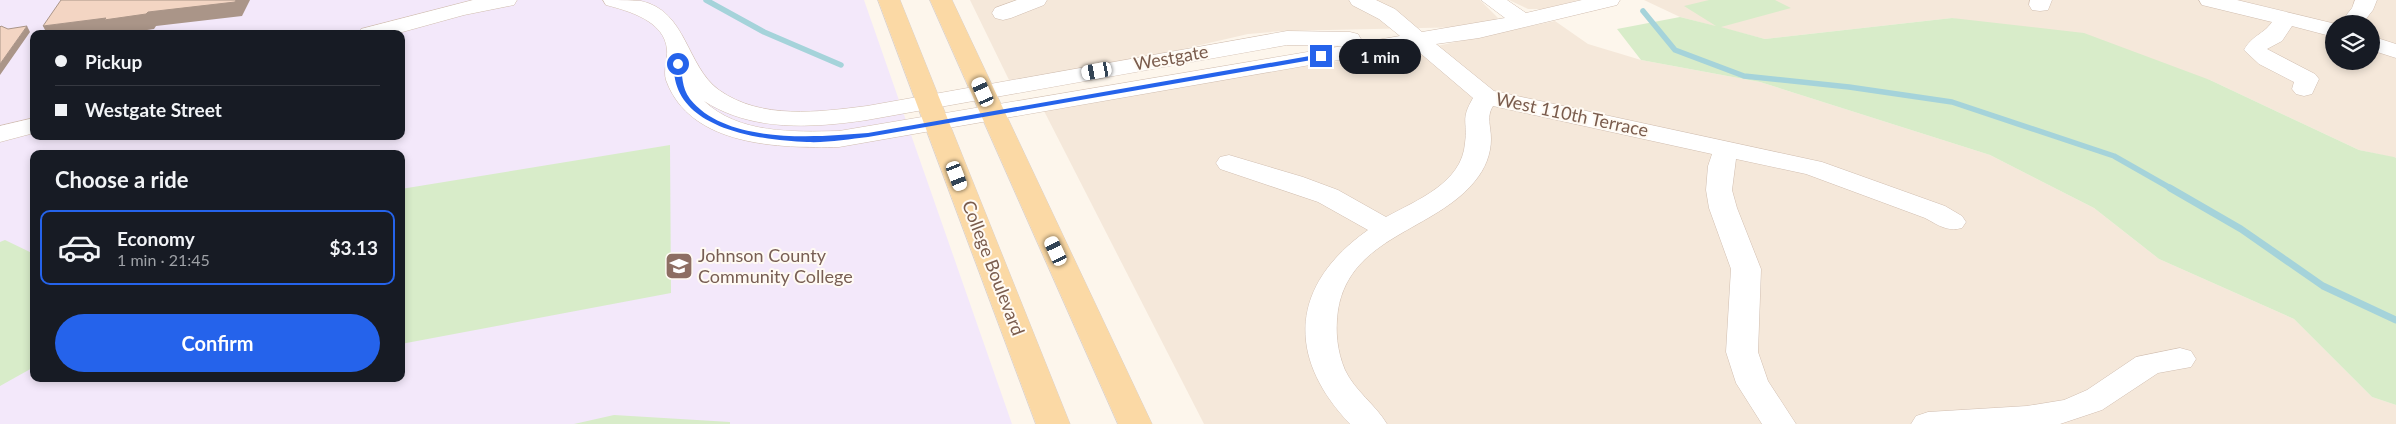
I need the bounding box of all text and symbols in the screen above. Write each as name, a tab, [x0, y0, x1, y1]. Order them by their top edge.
map controls	[2325, 15, 2380, 70]
button: layers	[2325, 15, 2380, 70]
callout: 1 min	[1338, 38, 1421, 74]
street label: Westgate	[1132, 40, 1210, 74]
route end	[1310, 45, 1332, 67]
text: 1 min	[1360, 47, 1400, 66]
text: Pickup	[85, 50, 142, 73]
route start	[667, 53, 689, 75]
car	[1080, 61, 1113, 81]
car	[970, 75, 995, 109]
street label: West 110th Terrace	[1494, 87, 1651, 141]
text: Westgate Street	[85, 98, 222, 121]
car	[944, 159, 969, 193]
text: Choose a ride	[55, 166, 189, 193]
street label: College Boulevard	[958, 197, 1030, 338]
icon: car	[57, 225, 102, 270]
text: Economy	[117, 227, 195, 250]
car	[1042, 234, 1069, 268]
text: $3.13	[329, 236, 378, 259]
place label: Johnson County Community College	[698, 244, 853, 287]
text: 1 min · 21:45	[117, 250, 210, 269]
school or university icon: Johnson County Community College	[664, 251, 694, 281]
button: Confirm	[55, 314, 380, 372]

